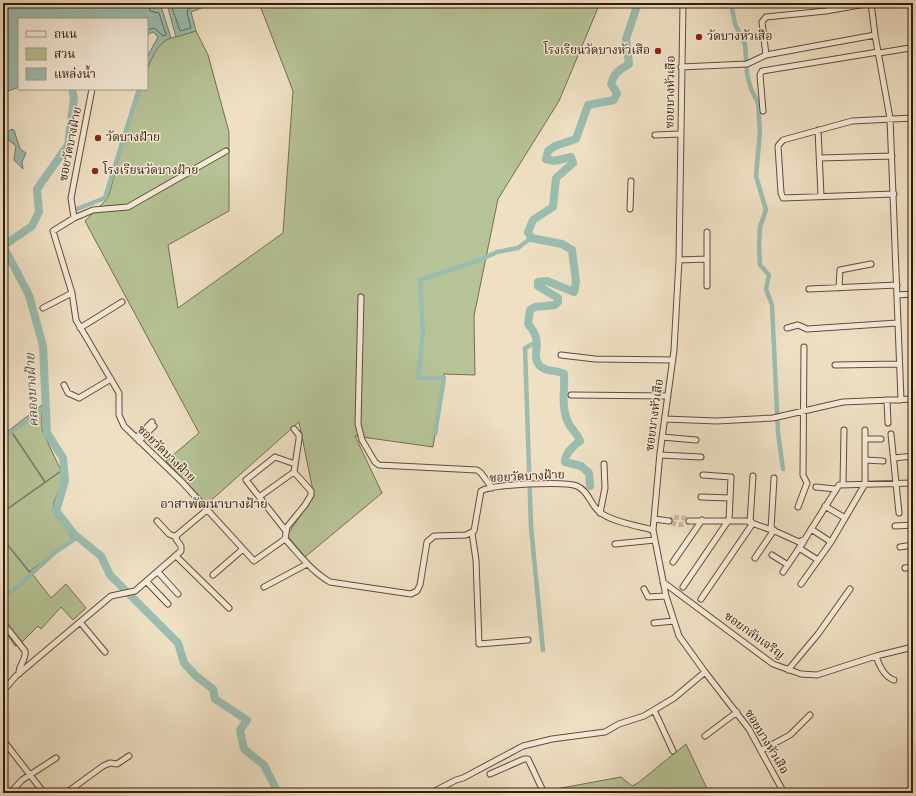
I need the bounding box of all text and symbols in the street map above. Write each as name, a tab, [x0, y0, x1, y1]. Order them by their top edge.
legend	[18, 18, 148, 90]
text: ถนน	[54, 26, 77, 44]
place label: วัดบางหัวเสือ	[707, 28, 772, 46]
marker: วัดบางหัวเสือ	[694, 32, 704, 42]
place label: โรงเรียนวัดบางหัวเสือ	[542, 41, 650, 60]
text: สวน	[54, 46, 76, 64]
marker: โรงเรียนวัดบางหัวเสือ	[653, 46, 663, 56]
street label: ซอยบางหัวเสือ	[661, 55, 681, 129]
text: แหล่งน้ำ	[54, 65, 96, 84]
street label: ซอยวัดบางฝ้าย	[55, 105, 87, 183]
place label: วัดบางฝ้าย	[106, 129, 160, 147]
marker: วัดบางฝ้าย	[93, 133, 103, 143]
place label: โรงเรียนวัดบางฝ้าย	[102, 161, 198, 180]
marker: โรงเรียนวัดบางฝ้าย	[90, 166, 100, 176]
water label: คลองบางฝ้าย	[22, 351, 44, 427]
street label: ซอยบางหัวเสือ	[641, 378, 669, 452]
street label: ซอยวัดบางฝ้าย	[133, 421, 199, 487]
street label: ซอยวัดบางฝ้าย	[489, 466, 565, 488]
district label: อาสาพัฒนาบางฝ้าย	[160, 496, 268, 514]
street label: ซอยกลับเจริญ	[720, 608, 788, 664]
street label: ซอยบางหัวเสือ	[739, 706, 793, 778]

